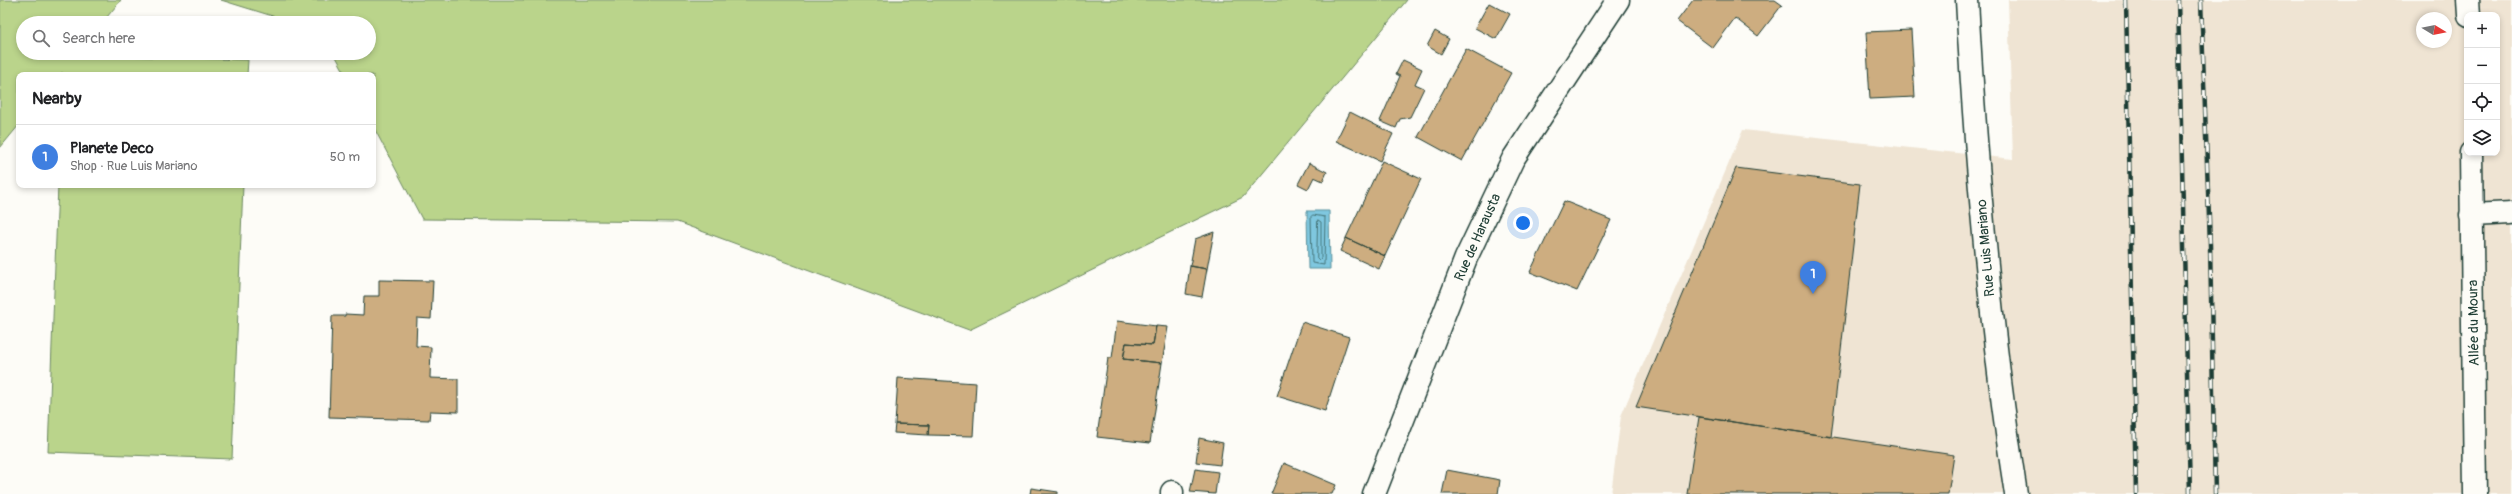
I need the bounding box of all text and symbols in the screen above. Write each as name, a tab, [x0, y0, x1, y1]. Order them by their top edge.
north arrow	[2416, 12, 2452, 48]
map controls	[2464, 12, 2500, 156]
button: +	[2464, 12, 2500, 48]
search box	[16, 16, 376, 60]
icon: search	[30, 27, 52, 49]
text: Search here	[62, 29, 135, 48]
button: −	[2464, 48, 2500, 84]
button: locate	[2464, 84, 2500, 120]
text: Nearby	[32, 88, 81, 109]
button: layers	[2464, 120, 2500, 156]
text: Planete Deco	[70, 139, 153, 158]
text: 1	[42, 149, 48, 165]
text: 50 m	[330, 149, 360, 165]
text: Shop · Rue Luis Mariano	[70, 158, 198, 174]
street label: Rue de Harausta	[1451, 191, 1504, 284]
street label: Rue Luis Mariano	[1973, 198, 1998, 297]
your location	[1513, 213, 1533, 233]
pin: 1	[1800, 261, 1826, 294]
street label: Allée du Moura	[2464, 280, 2483, 366]

